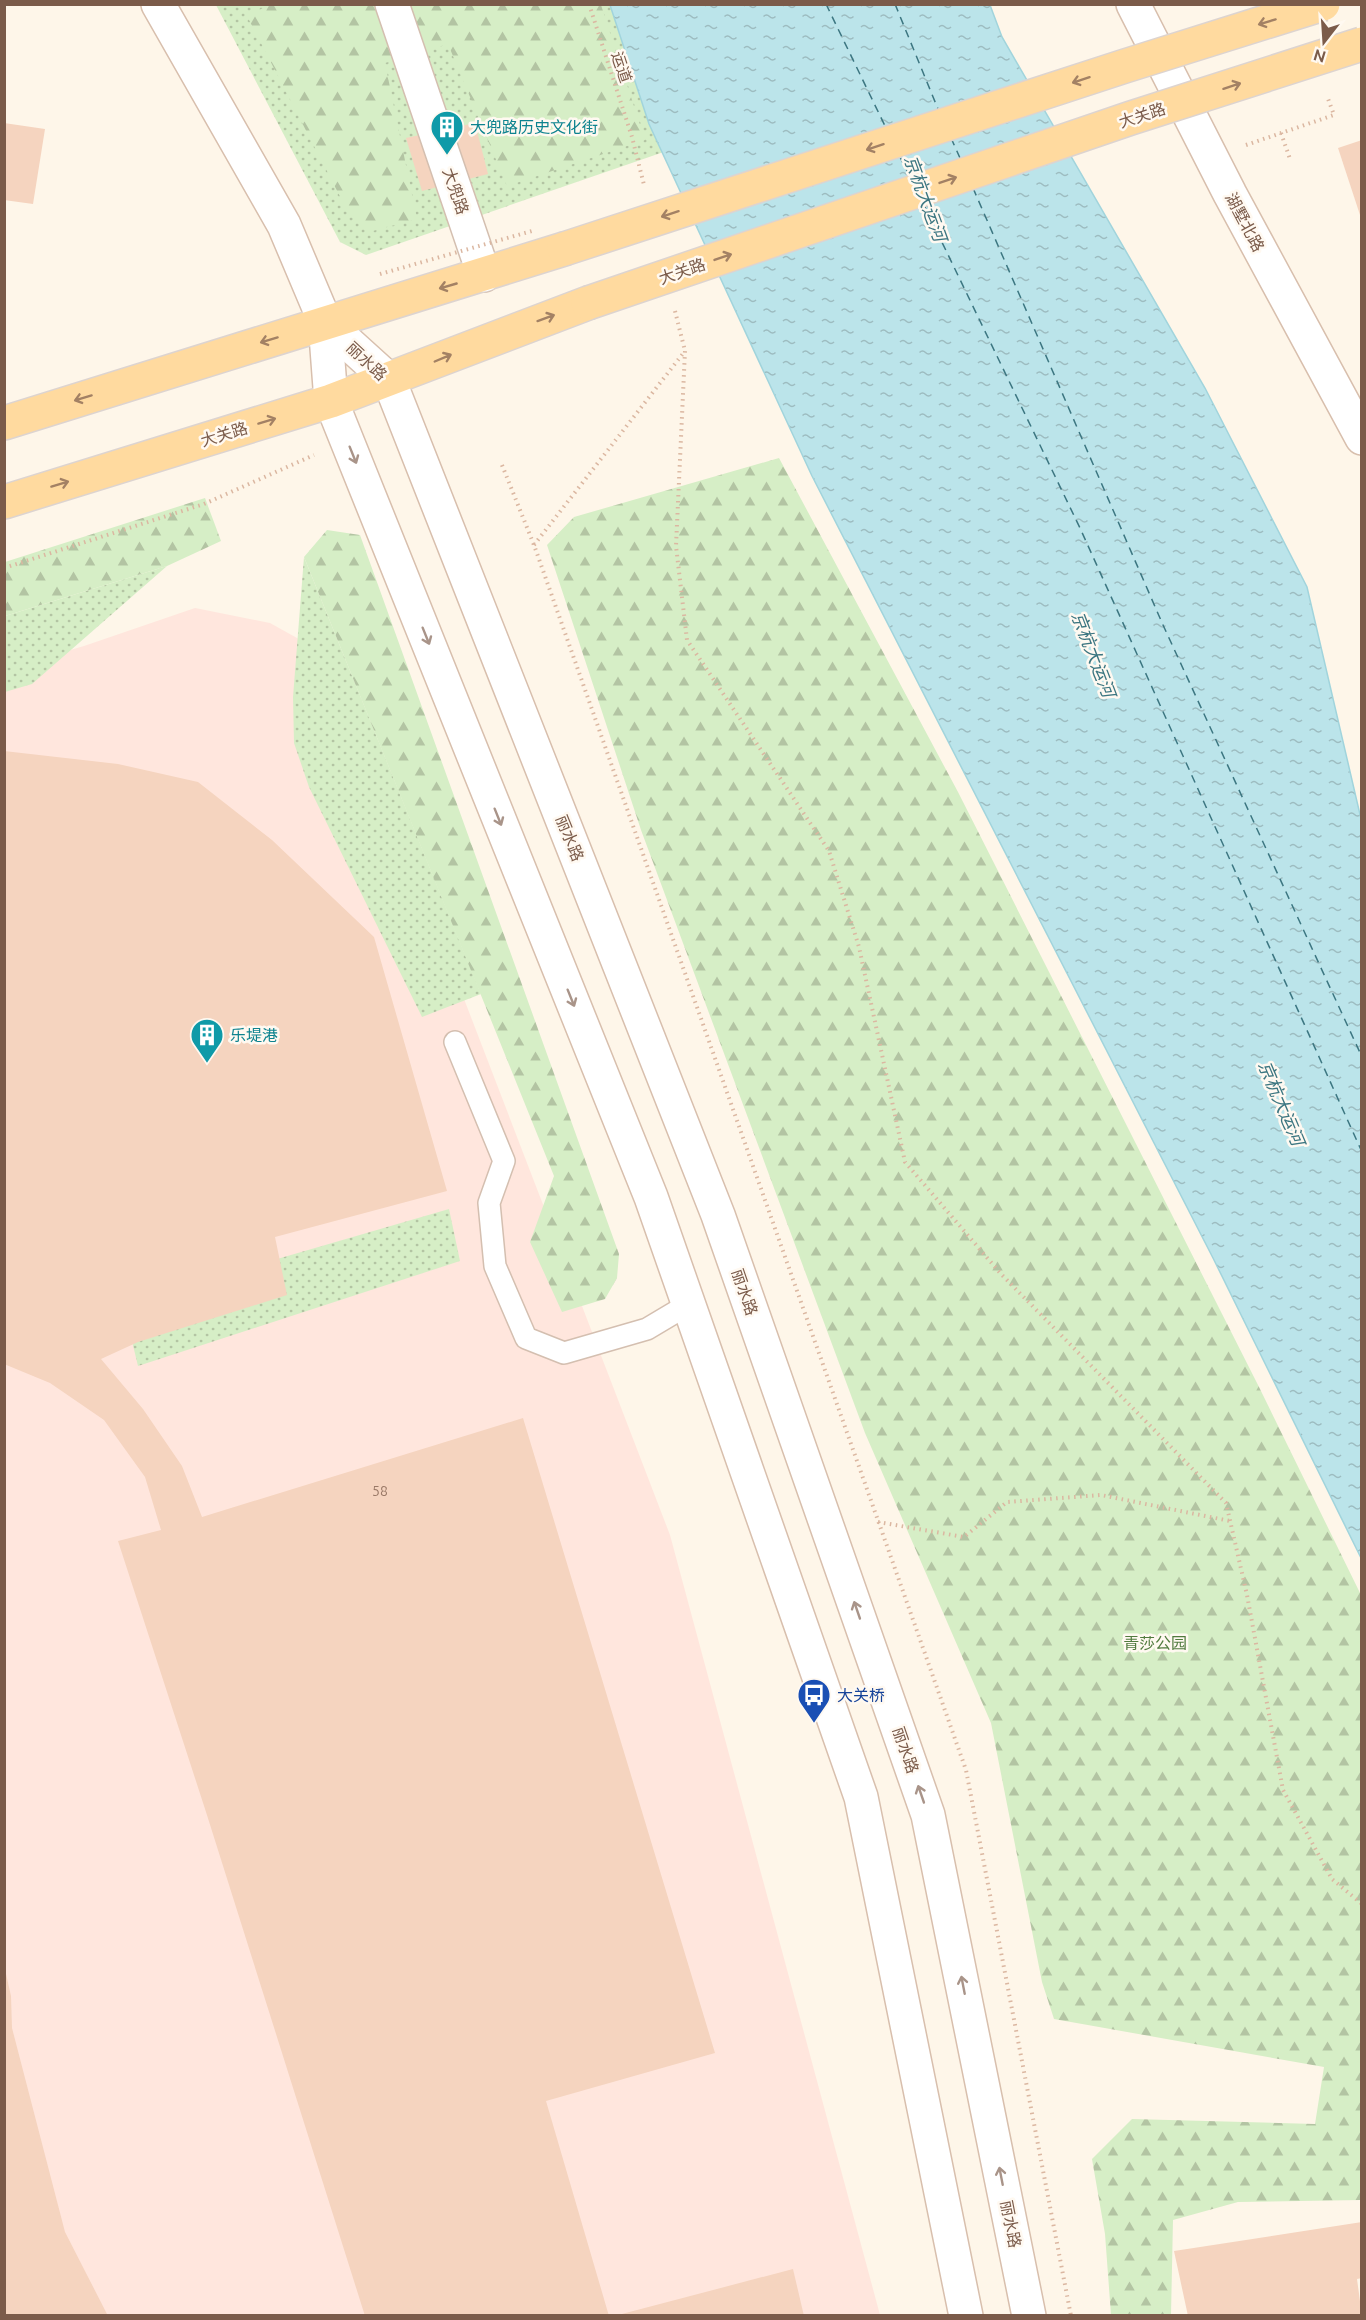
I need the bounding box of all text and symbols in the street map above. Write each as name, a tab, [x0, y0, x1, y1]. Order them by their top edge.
north arrow	[1294, 12, 1354, 72]
one-way arrow	[1258, 17, 1277, 28]
text: N	[1311, 46, 1328, 67]
street label: 运道	[608, 49, 636, 85]
one-way arrow	[1072, 76, 1091, 87]
one-way arrow	[1222, 79, 1241, 90]
street label: 大关路	[1116, 99, 1168, 131]
building icon: 大兜路历史文化街	[429, 109, 465, 156]
place label: 大兜路历史文化街	[470, 118, 598, 136]
one-way arrow	[866, 143, 885, 154]
water label: 京杭大运河	[901, 152, 952, 247]
street label: 大兜路	[440, 165, 472, 217]
one-way arrow	[938, 174, 957, 185]
street label: 湖墅北路	[1222, 190, 1268, 254]
one-way arrow	[661, 210, 680, 221]
one-way arrow	[713, 250, 732, 261]
street label: 大关路	[656, 255, 708, 287]
one-way arrow	[439, 281, 458, 292]
one-way arrow	[537, 311, 555, 322]
one-way arrow	[260, 335, 279, 346]
street label: 丽水路	[343, 338, 391, 384]
one-way arrow	[433, 352, 452, 363]
one-way arrow	[74, 393, 93, 404]
one-way arrow	[257, 414, 276, 425]
street label: 大关路	[198, 418, 250, 450]
one-way arrow	[348, 445, 359, 464]
one-way arrow	[50, 478, 69, 489]
water label: 京杭大运河	[1069, 608, 1121, 702]
one-way arrow	[421, 626, 432, 645]
one-way arrow	[493, 807, 504, 826]
street label: 丽水路	[553, 812, 587, 864]
one-way arrow	[566, 988, 577, 1007]
building icon: 乐堤港	[189, 1017, 225, 1064]
place label: 乐堤港	[230, 1026, 278, 1044]
water label: 京杭大运河	[1255, 1058, 1310, 1151]
street label: 丽水路	[729, 1266, 761, 1318]
house number: 58	[372, 1483, 388, 1499]
one-way arrow	[851, 1601, 862, 1620]
park label: 青莎公园	[1123, 1634, 1187, 1652]
bus stop icon: 大关桥	[796, 1677, 832, 1724]
place label: 大关桥	[837, 1686, 885, 1704]
street label: 丽水路	[890, 1724, 922, 1776]
one-way arrow	[915, 1785, 926, 1804]
one-way arrow	[957, 1975, 968, 1995]
one-way arrow	[995, 2167, 1006, 2186]
street label: 丽水路	[998, 2199, 1024, 2249]

